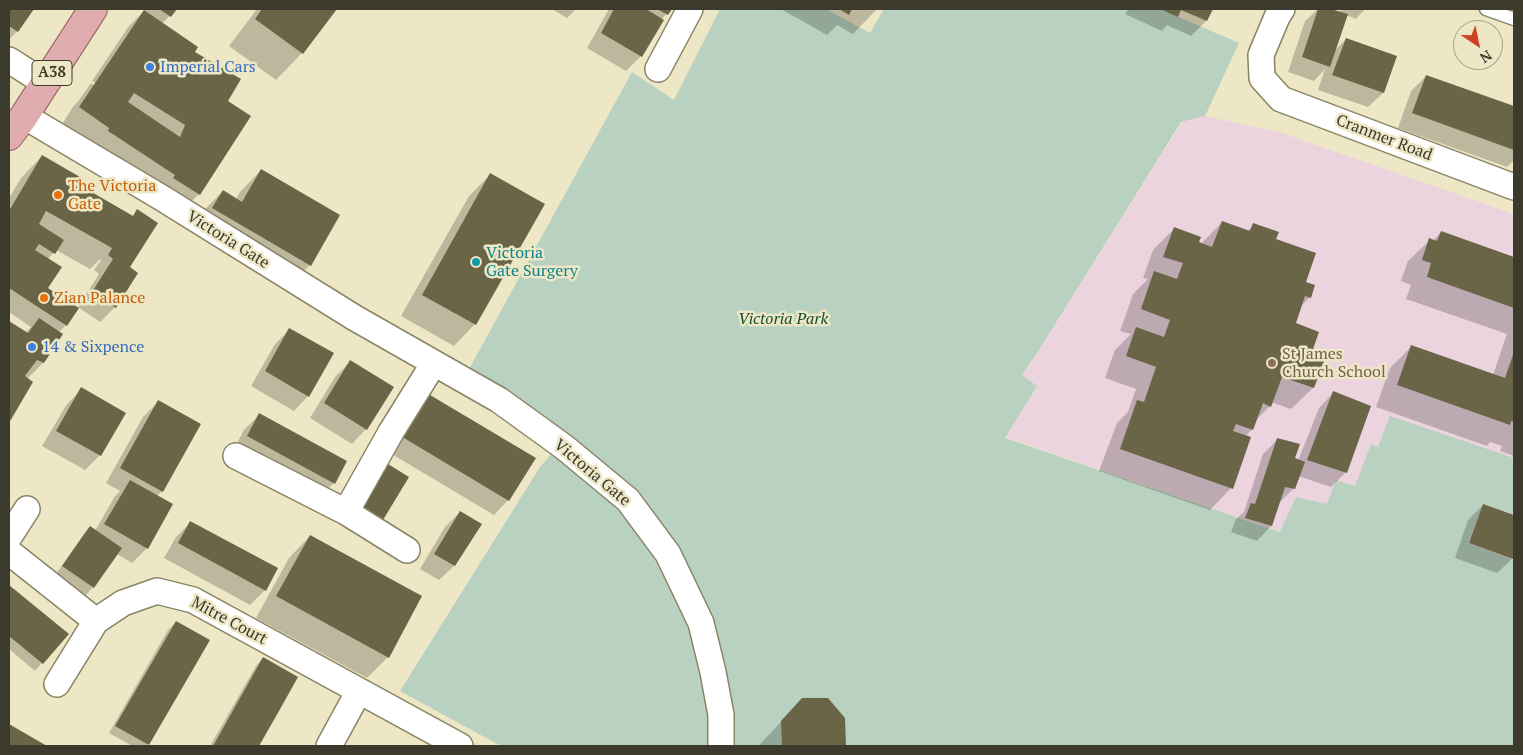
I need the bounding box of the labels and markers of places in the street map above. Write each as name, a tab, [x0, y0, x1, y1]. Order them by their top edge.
place label: Imperial Cars	[160, 57, 256, 77]
marker: Imperial Cars	[144, 61, 156, 73]
place label: The Victoria Gate	[68, 176, 156, 214]
marker: The Victoria Gate	[52, 189, 64, 201]
place label: Victoria Gate Surgery	[486, 243, 578, 281]
marker: Victoria Gate Surgery	[470, 256, 482, 268]
place label: Zian Palance	[54, 288, 145, 308]
marker: Zian Palance	[38, 292, 50, 304]
place label: 14 & Sixpence	[42, 337, 144, 357]
marker: 14 & Sixpence	[26, 341, 38, 353]
place label: St James Church School	[1282, 344, 1386, 382]
marker: St James Church School	[1266, 357, 1278, 369]

